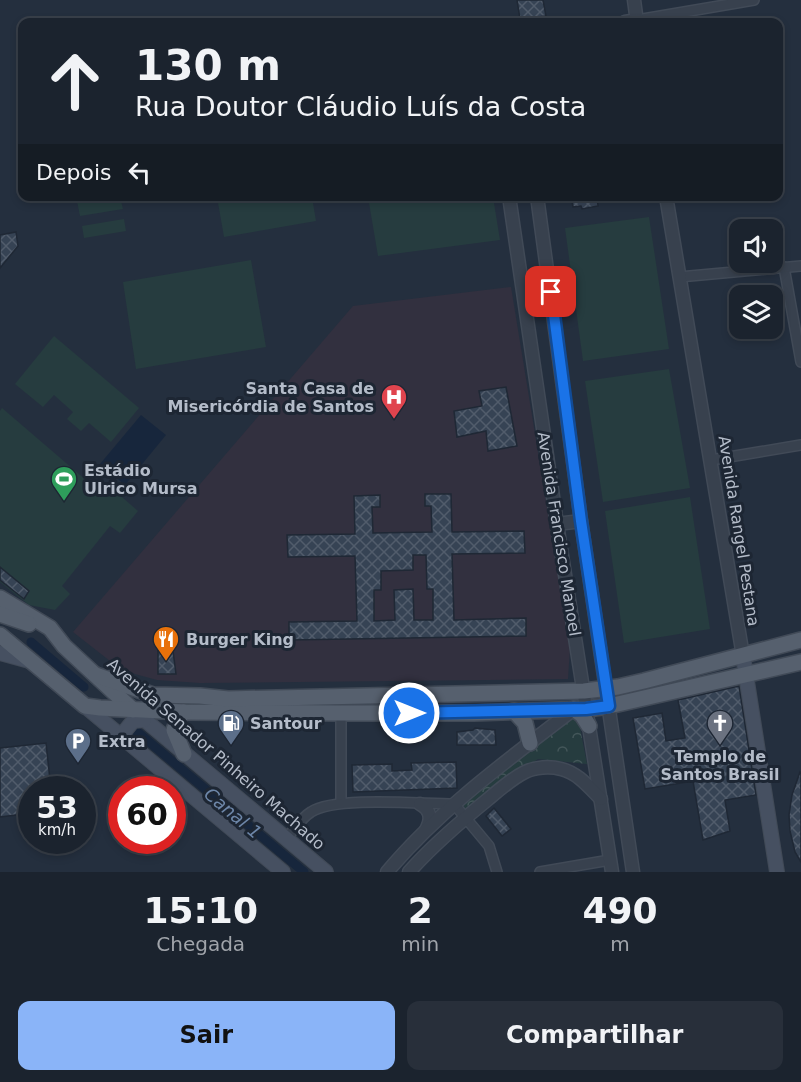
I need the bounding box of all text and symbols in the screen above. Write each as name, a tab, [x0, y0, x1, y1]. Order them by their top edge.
text: 130 m	[135, 41, 281, 90]
icon: ahead	[36, 42, 114, 120]
text: Rua Doutor Cláudio Luís da Costa	[135, 91, 586, 122]
icon: left	[123, 156, 156, 189]
text: Depois	[36, 160, 111, 185]
map controls	[729, 219, 783, 339]
button: sound	[729, 219, 783, 273]
pin	[525, 266, 576, 317]
icon: arrive	[534, 275, 567, 308]
button: layers	[729, 285, 783, 339]
place label: Santa Casa de Misericórdia de Santos	[167, 379, 374, 416]
hospital icon: Santa Casa de Misericórdia de Santos	[379, 382, 409, 420]
street label: Avenida Francisco Manoel	[533, 430, 585, 638]
street label: Avenida Rangel Pestana	[715, 434, 763, 628]
place label: Estádio Ulrico Mursa	[84, 461, 197, 498]
sports icon: Estádio Ulrico Mursa	[49, 464, 79, 502]
restaurant icon: Burger King	[151, 624, 181, 662]
place label: Burger King	[186, 630, 294, 649]
street label: Avenida Senador Pinheiro Machado	[103, 654, 329, 854]
position arrow	[377, 681, 441, 745]
fuel station icon: Santour	[216, 708, 246, 746]
church icon: Templo de Santos Brasil	[705, 708, 735, 746]
place label: Santour	[250, 714, 322, 733]
parking icon: Extra	[63, 726, 93, 764]
place label: Extra	[98, 732, 146, 751]
place label: Templo de Santos Brasil	[661, 747, 779, 784]
speed limit sign: 60	[108, 776, 186, 854]
water label: Canal 1	[200, 783, 266, 843]
text: 53	[36, 790, 78, 825]
text: km/h	[38, 821, 76, 839]
text: 15:10	[143, 890, 258, 931]
text: 2	[408, 890, 433, 931]
text: 490	[582, 890, 658, 931]
text: Chegada	[156, 932, 245, 956]
text: min	[401, 932, 439, 956]
text: m	[610, 932, 630, 956]
button: Sair	[18, 1001, 395, 1070]
button: Compartilhar	[407, 1001, 783, 1070]

